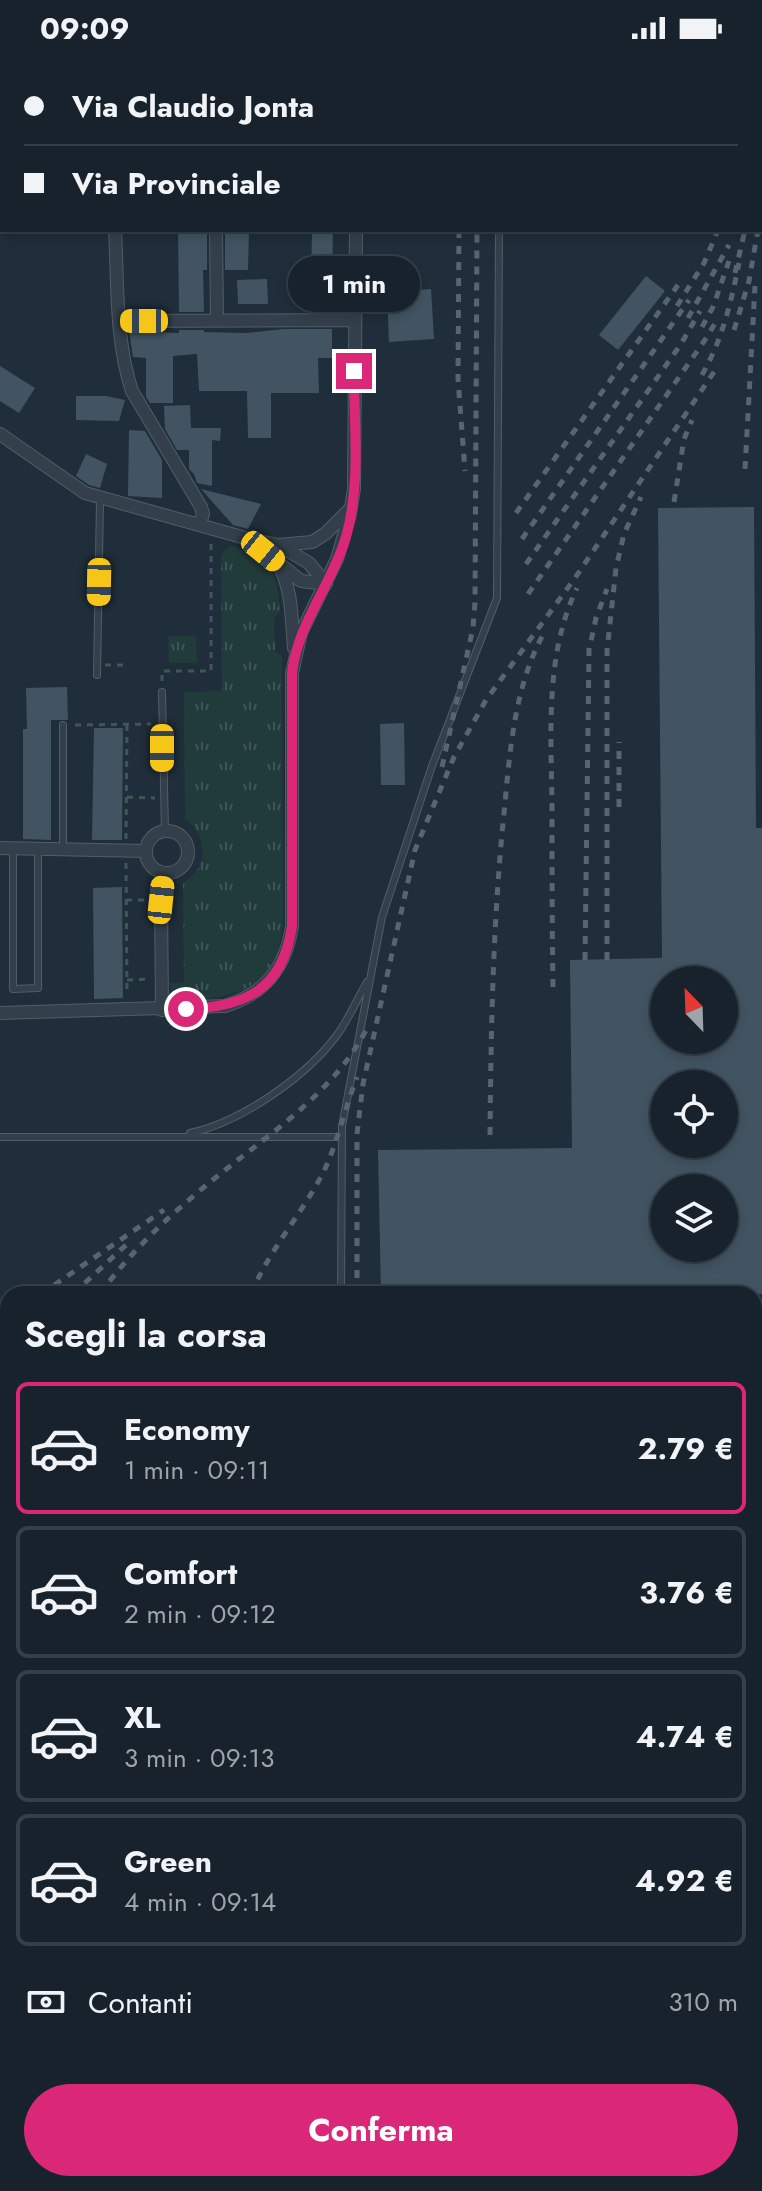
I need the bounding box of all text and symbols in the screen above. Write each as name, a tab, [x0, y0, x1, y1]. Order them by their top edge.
text: 09:09	[40, 7, 130, 50]
text: Via Claudio Jonta	[72, 85, 314, 128]
text: Via Provinciale	[72, 162, 281, 205]
callout: 1 min	[288, 255, 420, 311]
text: 1 min	[322, 265, 386, 303]
car	[120, 309, 168, 333]
route end	[336, 353, 372, 389]
car	[237, 527, 289, 575]
car	[87, 558, 111, 606]
car	[150, 724, 174, 772]
car	[147, 875, 175, 925]
north arrow	[650, 966, 738, 1054]
map controls	[650, 966, 738, 1262]
route start	[168, 991, 204, 1027]
button: locate	[650, 1070, 738, 1158]
button: layers	[650, 1174, 738, 1262]
text: Scegli la corsa	[24, 1308, 267, 1360]
text: Economy	[124, 1408, 250, 1451]
icon: car	[28, 1412, 100, 1484]
text: 2.79 €	[638, 1427, 734, 1470]
text: 1 min · 09:11	[124, 1451, 269, 1489]
text: Comfort	[124, 1552, 237, 1595]
icon: car	[28, 1556, 100, 1628]
text: 3.76 €	[639, 1571, 734, 1614]
text: 2 min · 09:12	[124, 1595, 276, 1633]
text: XL	[124, 1696, 160, 1739]
icon: car	[28, 1700, 100, 1772]
text: 4.74 €	[636, 1715, 734, 1758]
text: 3 min · 09:13	[124, 1739, 274, 1777]
text: Green	[124, 1840, 212, 1883]
icon: car	[28, 1844, 100, 1916]
text: 4.92 €	[635, 1859, 734, 1902]
text: 4 min · 09:14	[124, 1883, 276, 1921]
icon: cash	[24, 1980, 68, 2024]
text: Contanti	[88, 1981, 193, 2024]
text: 310 m	[668, 1983, 738, 2021]
button: Conferma	[24, 2084, 738, 2176]

